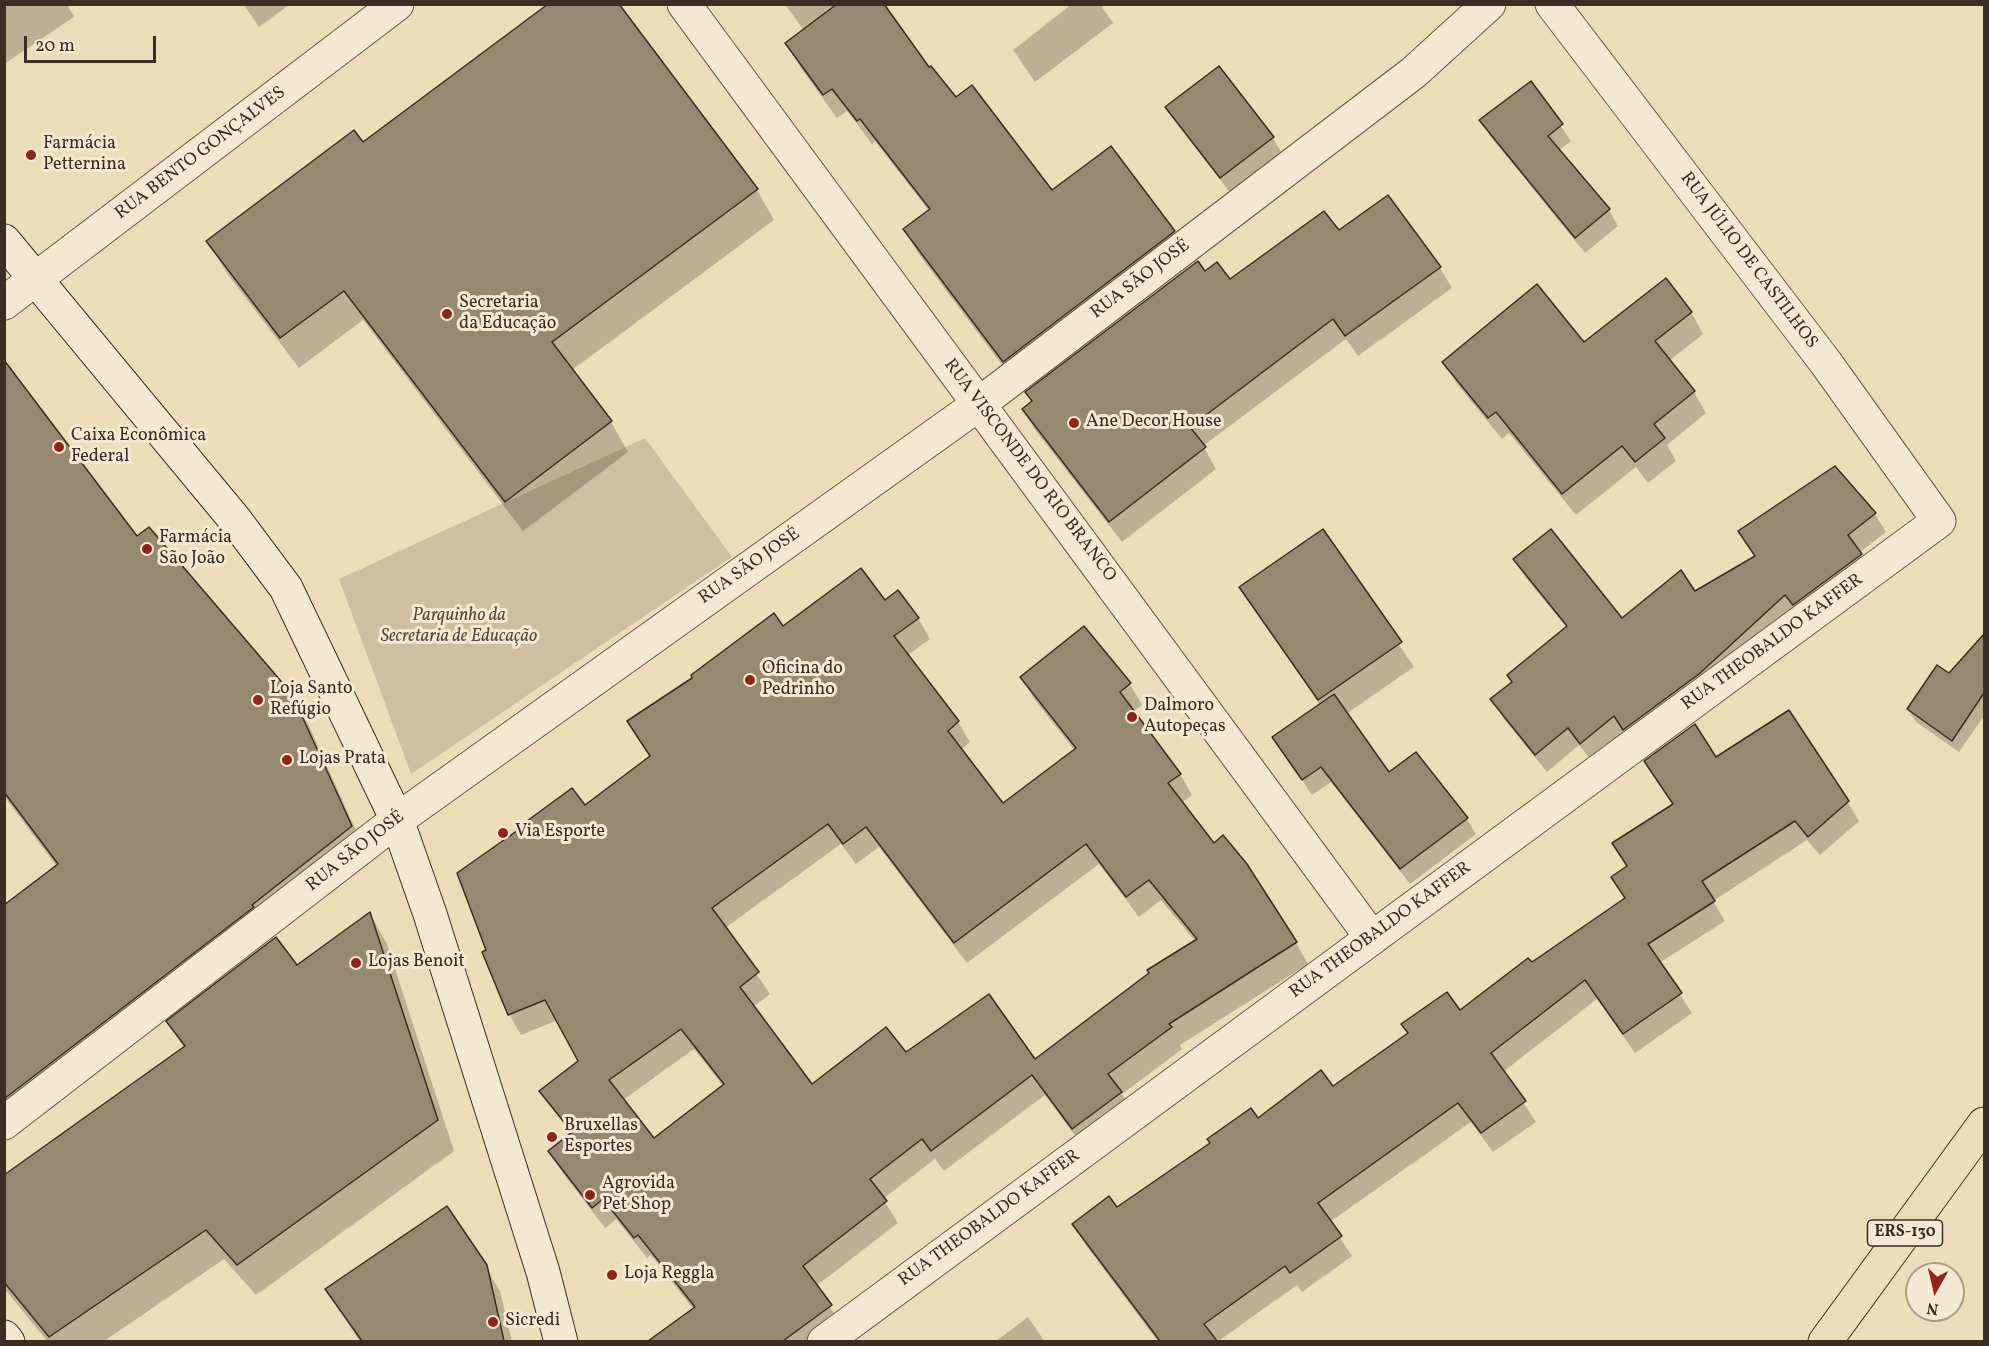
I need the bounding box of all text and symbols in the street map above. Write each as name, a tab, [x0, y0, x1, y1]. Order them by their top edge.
scale bar	[27, 24, 159, 62]
text: 20 m	[35, 34, 75, 59]
street label: RUA BENTO GONÇALVES	[112, 83, 290, 225]
place label: Farmácia Petternina	[43, 134, 126, 176]
marker: Farmácia Petternina	[24, 148, 38, 162]
street label: RUA JÚLIO DE CASTILHOS	[1675, 169, 1821, 353]
street label: RUA SÃO JOSÉ	[1087, 236, 1195, 324]
place label: Secretaria da Educação	[459, 293, 556, 336]
marker: Secretaria da Educação	[440, 307, 454, 321]
street label: RUA VISCONDE DO RIO BRANCO	[938, 355, 1120, 587]
place label: Ane Decor House	[1086, 412, 1222, 434]
marker: Ane Decor House	[1067, 416, 1081, 430]
place label: Caixa Econômica Federal	[71, 426, 206, 468]
marker: Caixa Econômica Federal	[52, 440, 66, 454]
street label: RUA SÃO JOSÉ	[695, 524, 805, 610]
place label: Farmácia São João	[159, 528, 232, 570]
marker: Farmácia São João	[140, 542, 154, 556]
street label: RUA THEOBALDO KAFFER	[1678, 570, 1868, 716]
park label: Parquinho da Secretaria de Educação	[381, 606, 537, 648]
place label: Oficina do Pedrinho	[762, 659, 843, 702]
marker: Oficina do Pedrinho	[743, 673, 757, 687]
place label: Loja Santo Refúgio	[270, 679, 353, 722]
marker: Loja Santo Refúgio	[251, 693, 265, 707]
place label: Dalmoro Autopeças	[1144, 696, 1226, 738]
marker: Dalmoro Autopeças	[1125, 710, 1139, 724]
place label: Lojas Prata	[299, 749, 386, 771]
marker: Lojas Prata	[280, 753, 294, 767]
street label: RUA SÃO JOSÉ	[303, 807, 409, 897]
place label: Via Esporte	[515, 822, 605, 844]
marker: Via Esporte	[496, 826, 510, 840]
street label: RUA THEOBALDO KAFFER	[1286, 858, 1476, 1004]
place label: Lojas Benoit	[368, 952, 465, 974]
marker: Lojas Benoit	[349, 956, 363, 970]
place label: Bruxellas Esportes	[564, 1116, 638, 1158]
marker: Bruxellas Esportes	[545, 1130, 559, 1144]
street label: RUA THEOBALDO KAFFER	[895, 1146, 1085, 1292]
place label: Agrovida Pet Shop	[602, 1174, 675, 1216]
marker: Agrovida Pet Shop	[583, 1188, 597, 1202]
road number: ERS-130	[1868, 1220, 1942, 1246]
north arrow	[1905, 1262, 1965, 1322]
place label: Loja Reggla	[624, 1264, 715, 1286]
marker: Loja Reggla	[605, 1268, 619, 1282]
text: N	[1925, 1296, 1940, 1320]
place label: Sicredi	[505, 1311, 560, 1333]
marker: Sicredi	[486, 1315, 500, 1329]

